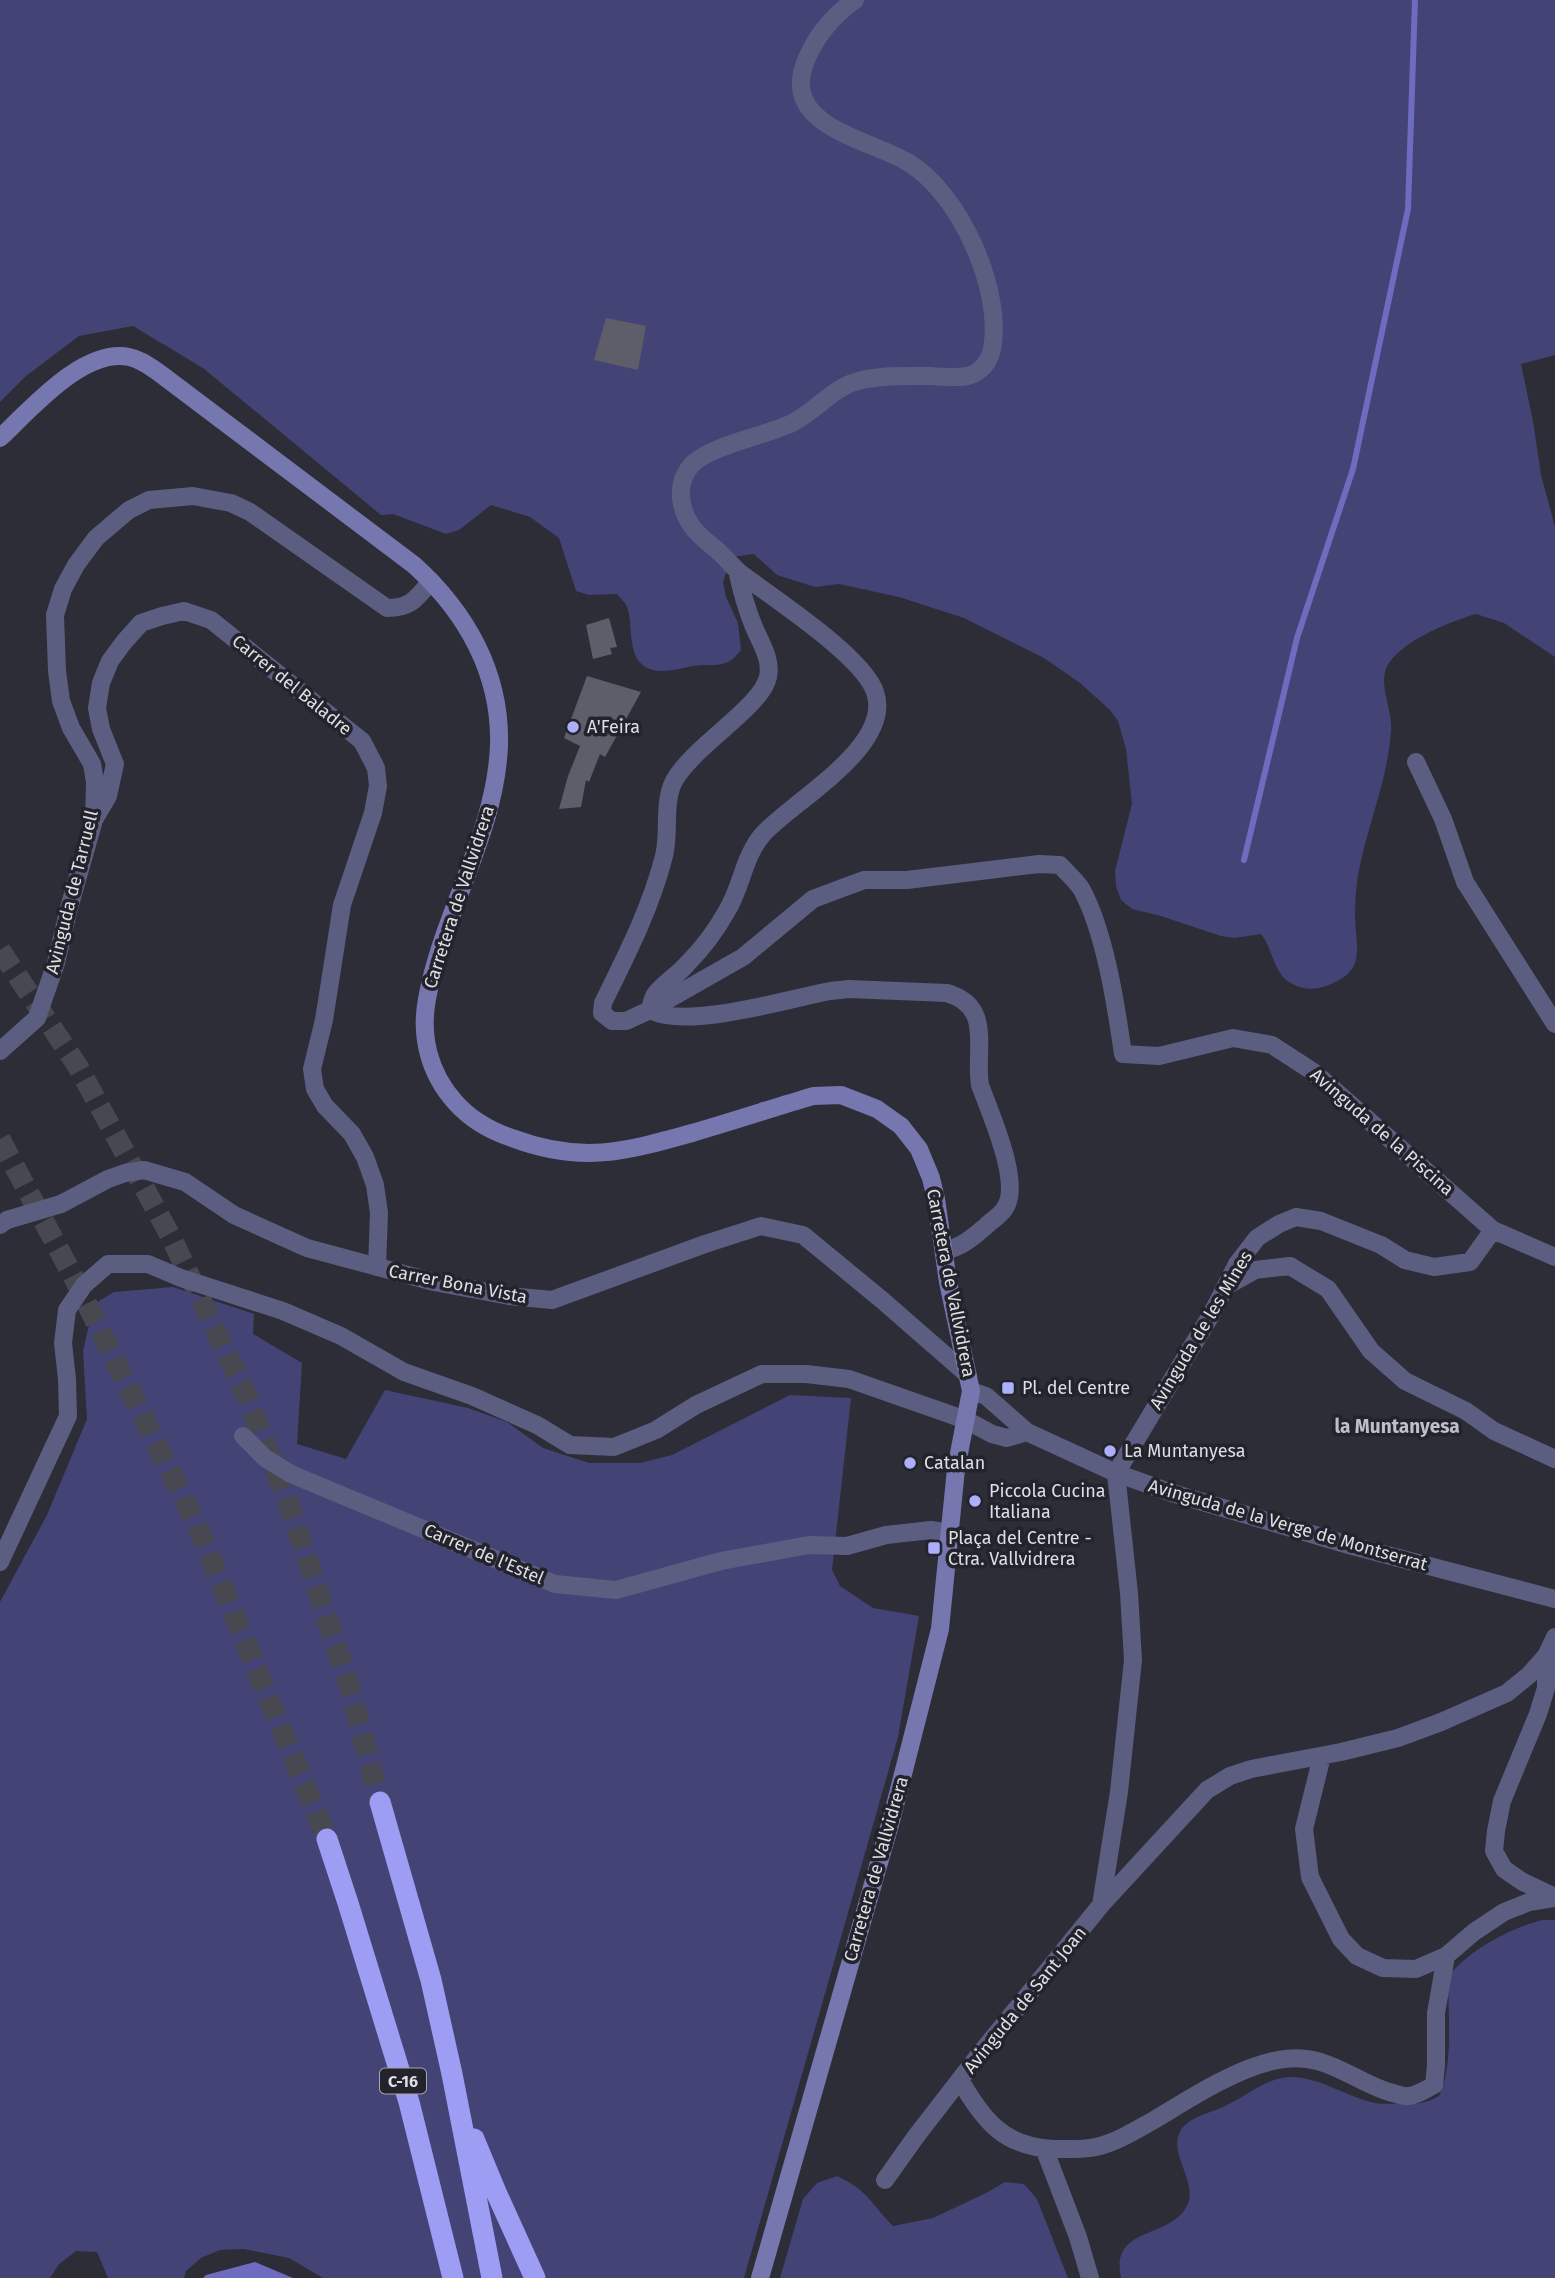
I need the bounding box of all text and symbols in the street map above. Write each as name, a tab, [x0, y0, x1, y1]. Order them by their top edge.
street label: Carrer del Baladre	[228, 630, 356, 740]
place label: A'Feira	[587, 716, 640, 738]
marker: A'Feira	[565, 719, 581, 735]
street label: Carretera de Vallvidrera	[419, 803, 499, 991]
street label: Avinguda de Tarruell	[41, 808, 103, 976]
street label: Avinguda de la Piscina	[1306, 1064, 1458, 1200]
street label: Carretera de Vallvidrera	[922, 1187, 980, 1379]
street label: Avinguda de les Mines	[1145, 1247, 1257, 1413]
street label: Carrer Bona Vista	[387, 1260, 529, 1308]
place label: Pl. del Centre	[1022, 1377, 1130, 1399]
marker: Pl. del Centre	[1000, 1380, 1016, 1396]
district label: la Muntanyesa	[1334, 1415, 1460, 1438]
place label: La Muntanyesa	[1124, 1440, 1246, 1462]
marker: La Muntanyesa	[1102, 1443, 1118, 1459]
place label: Catalan	[924, 1452, 985, 1474]
marker: Catalan	[902, 1455, 918, 1471]
street label: Avinguda de la Verge de Montserrat	[1146, 1475, 1431, 1576]
place label: Piccola Cucina Italiana	[989, 1480, 1106, 1523]
marker: Piccola Cucina Italiana	[967, 1493, 983, 1509]
street label: Carrer de l'Estel	[421, 1519, 547, 1589]
place label: Plaça del Centre - Ctra. Vallvidrera	[948, 1527, 1092, 1570]
marker: Plaça del Centre - Ctra. Vallvidrera	[926, 1540, 942, 1556]
street label: Carretera de Vallvidrera	[839, 1774, 913, 1964]
street label: Avinguda de Sant Joan	[959, 1922, 1091, 2078]
road number: C-16	[380, 2068, 426, 2094]

